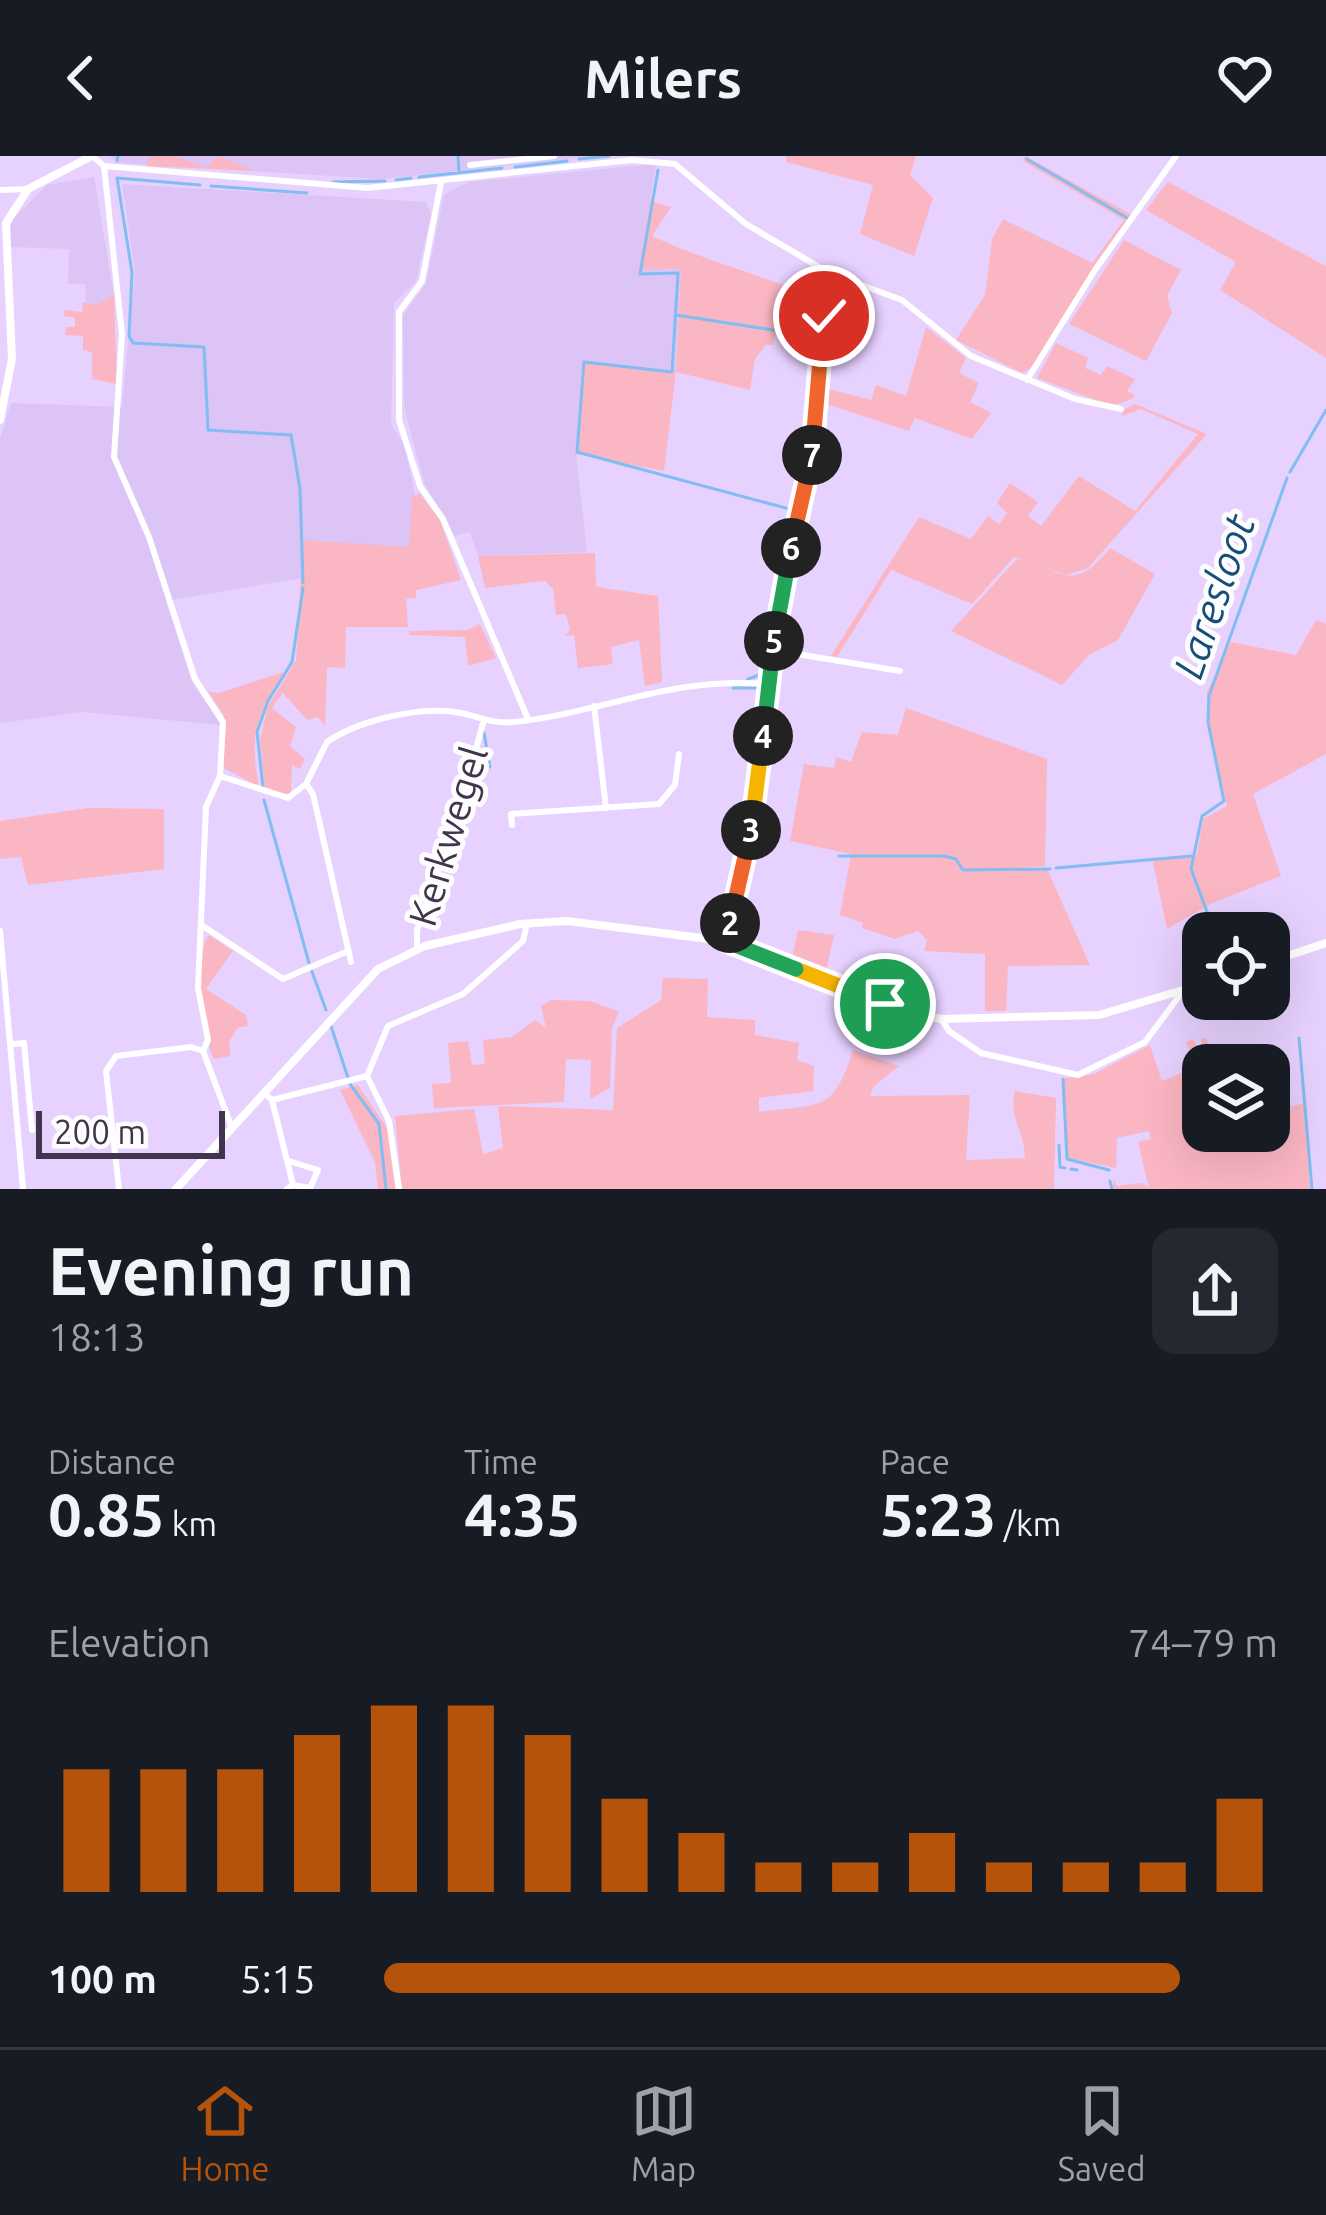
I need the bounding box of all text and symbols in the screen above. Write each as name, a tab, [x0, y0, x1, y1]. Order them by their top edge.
icon: back	[48, 45, 114, 111]
icon: heart	[1212, 45, 1278, 111]
text: Milers	[584, 48, 742, 108]
pin	[773, 265, 875, 367]
icon: check	[791, 283, 857, 349]
pin: 7	[782, 425, 842, 485]
text: 7	[803, 436, 821, 473]
water label: Laresloot	[1164, 507, 1264, 684]
pin: 6	[761, 518, 821, 578]
text: 6	[782, 529, 800, 566]
pin: 5	[744, 611, 804, 671]
text: 5	[765, 622, 783, 659]
pin: 4	[733, 706, 793, 766]
text: 4	[754, 717, 772, 754]
street label: Kerkwegel	[400, 741, 495, 931]
pin: 3	[721, 800, 781, 860]
text: 3	[742, 811, 760, 848]
pin: 2	[700, 893, 760, 953]
text: 2	[721, 904, 739, 941]
map controls	[1182, 912, 1290, 1152]
button: locate	[1182, 912, 1290, 1020]
pin	[834, 953, 936, 1055]
icon: arrive	[852, 971, 918, 1037]
button: layers	[1182, 1044, 1290, 1152]
scale bar	[36, 1105, 225, 1158]
text: 200 m	[54, 1113, 146, 1150]
button: share	[1152, 1228, 1278, 1354]
text: Evening run	[48, 1233, 414, 1307]
text: 18:13	[48, 1315, 146, 1358]
text: Distance	[48, 1443, 176, 1480]
text: Time	[464, 1443, 538, 1480]
text: Pace	[880, 1443, 950, 1480]
text: 0.85	[48, 1480, 164, 1547]
text: 4:35	[464, 1480, 580, 1547]
text: 5:23	[880, 1480, 996, 1547]
text: km	[164, 1505, 217, 1542]
text: /km	[996, 1505, 1061, 1542]
text: Elevation	[48, 1621, 211, 1664]
text: 74–79 m	[1128, 1621, 1278, 1664]
text: 100 m	[48, 1957, 157, 2000]
text: 5:15	[240, 1957, 316, 2000]
tab: Home	[181, 2078, 270, 2187]
tab: Map	[631, 2078, 697, 2187]
tab: Saved	[1058, 2078, 1145, 2187]

